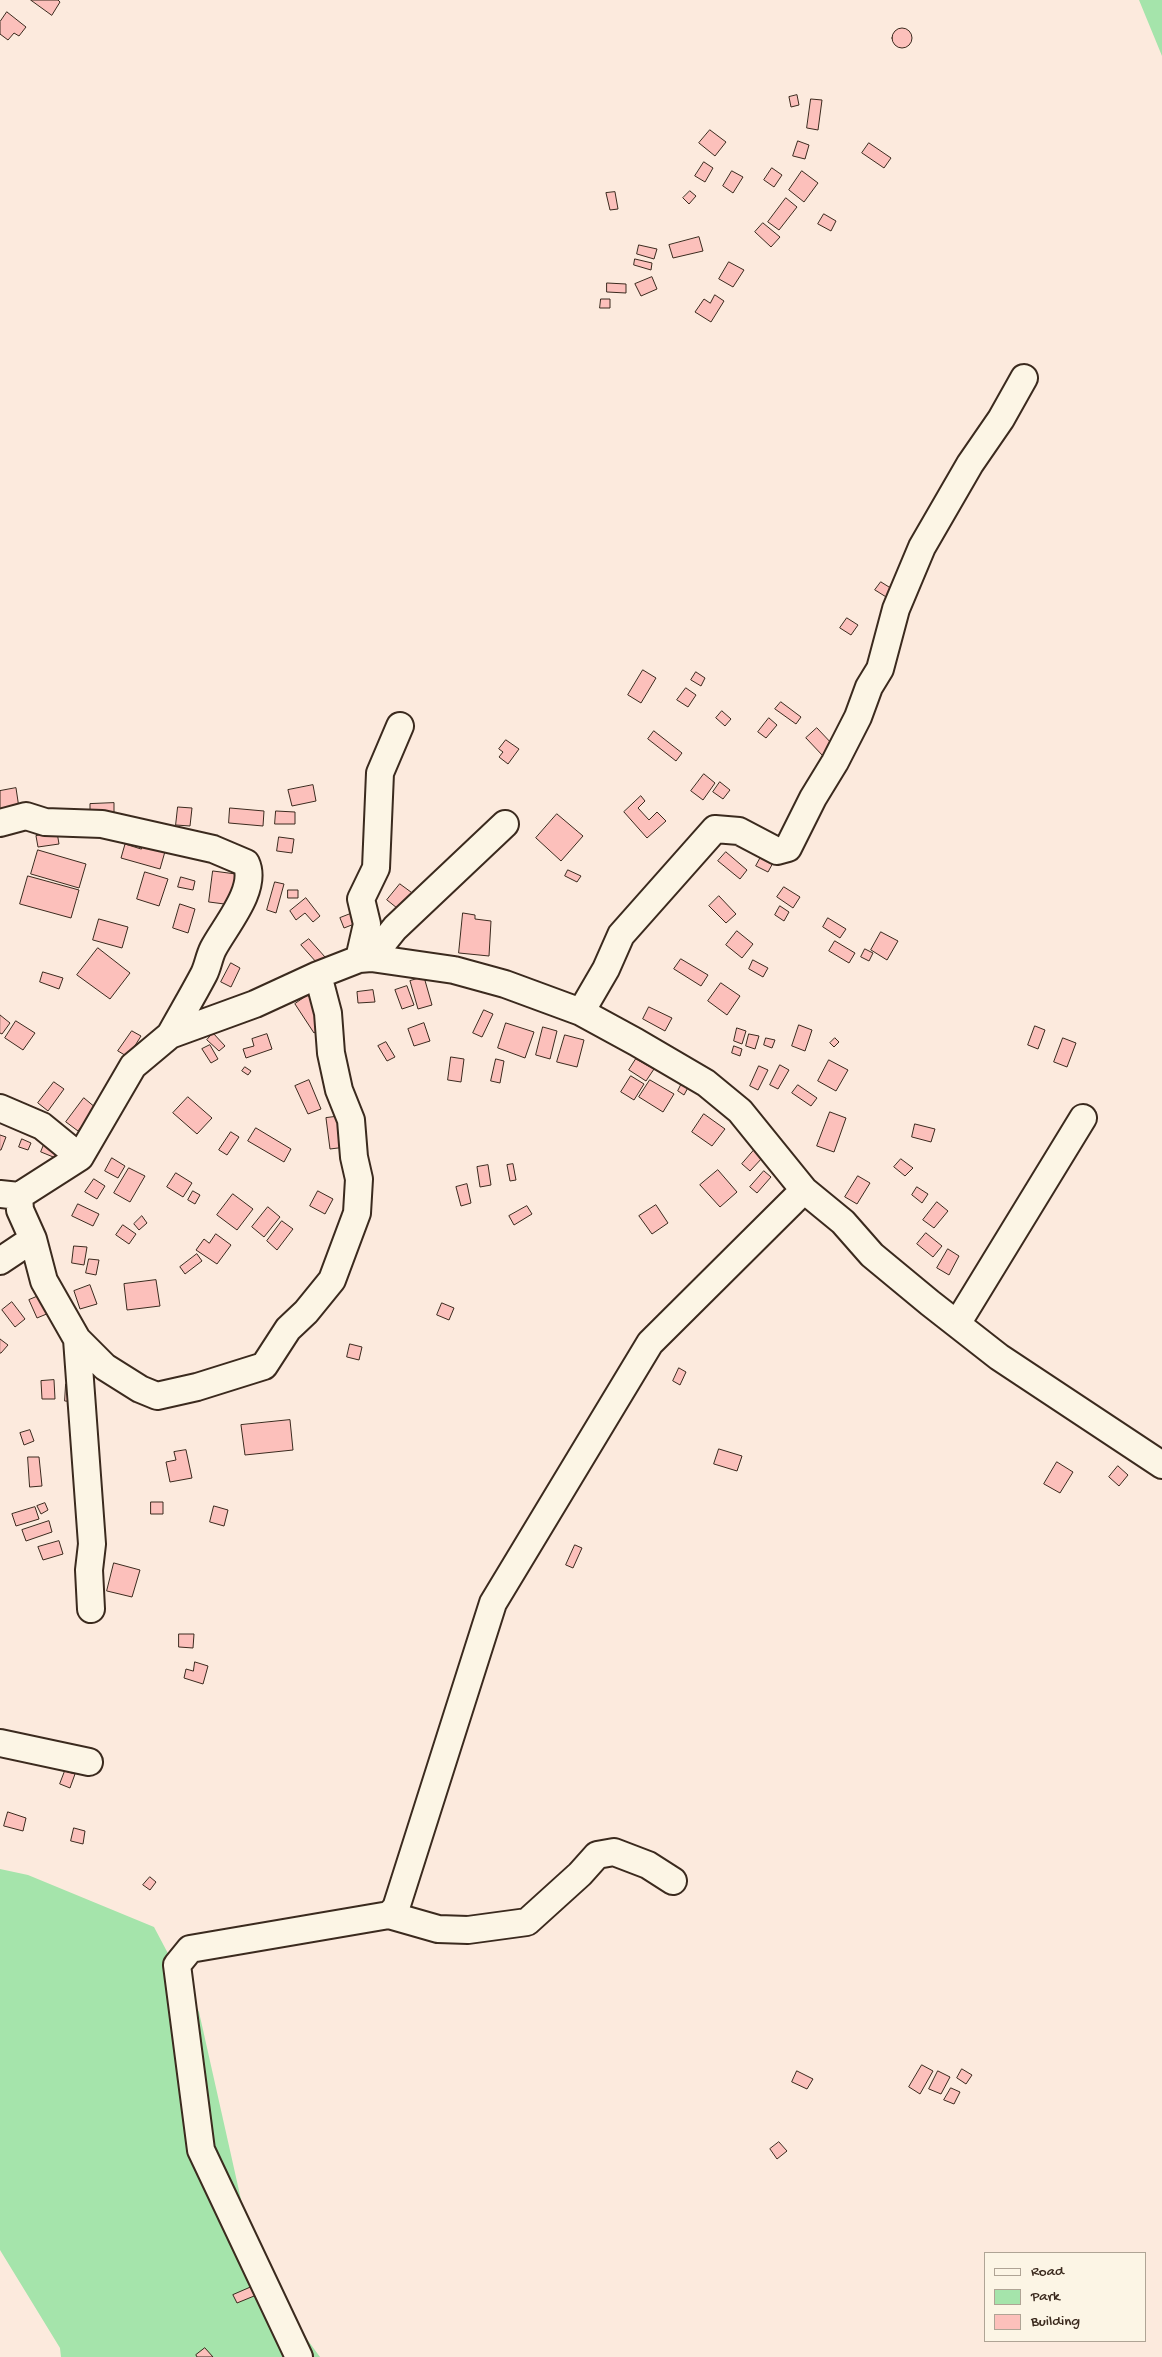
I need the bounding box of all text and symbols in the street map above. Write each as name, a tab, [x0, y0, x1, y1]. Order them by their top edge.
legend	[984, 2252, 1147, 2342]
text: Road	[1031, 2263, 1064, 2281]
text: Park	[1031, 2288, 1060, 2306]
text: Building	[1031, 2313, 1080, 2331]

